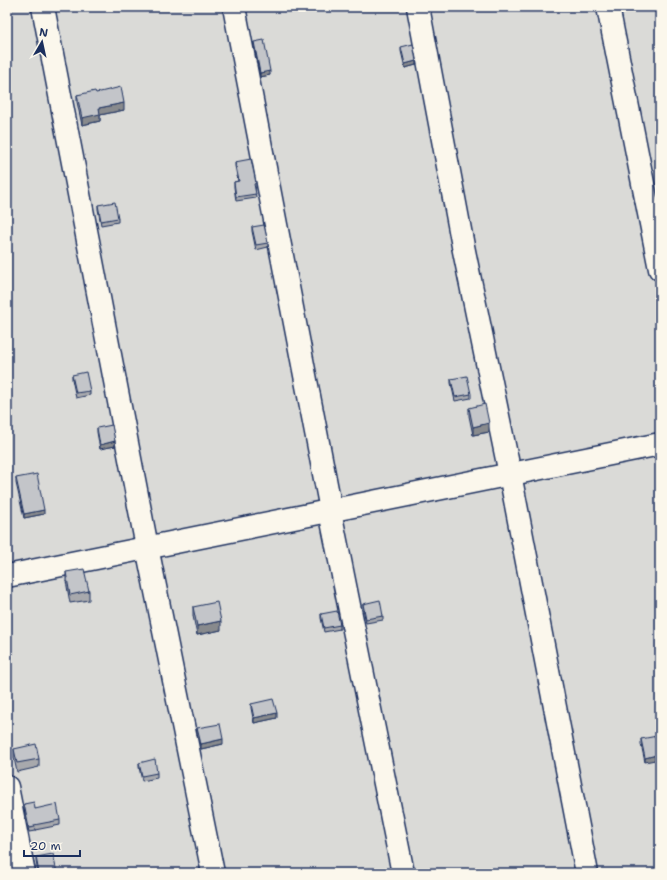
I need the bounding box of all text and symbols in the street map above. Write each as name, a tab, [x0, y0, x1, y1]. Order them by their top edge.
north arrow	[22, 22, 62, 62]
text: N	[38, 25, 49, 41]
scale bar	[24, 832, 80, 858]
text: 20 m	[30, 838, 61, 854]

